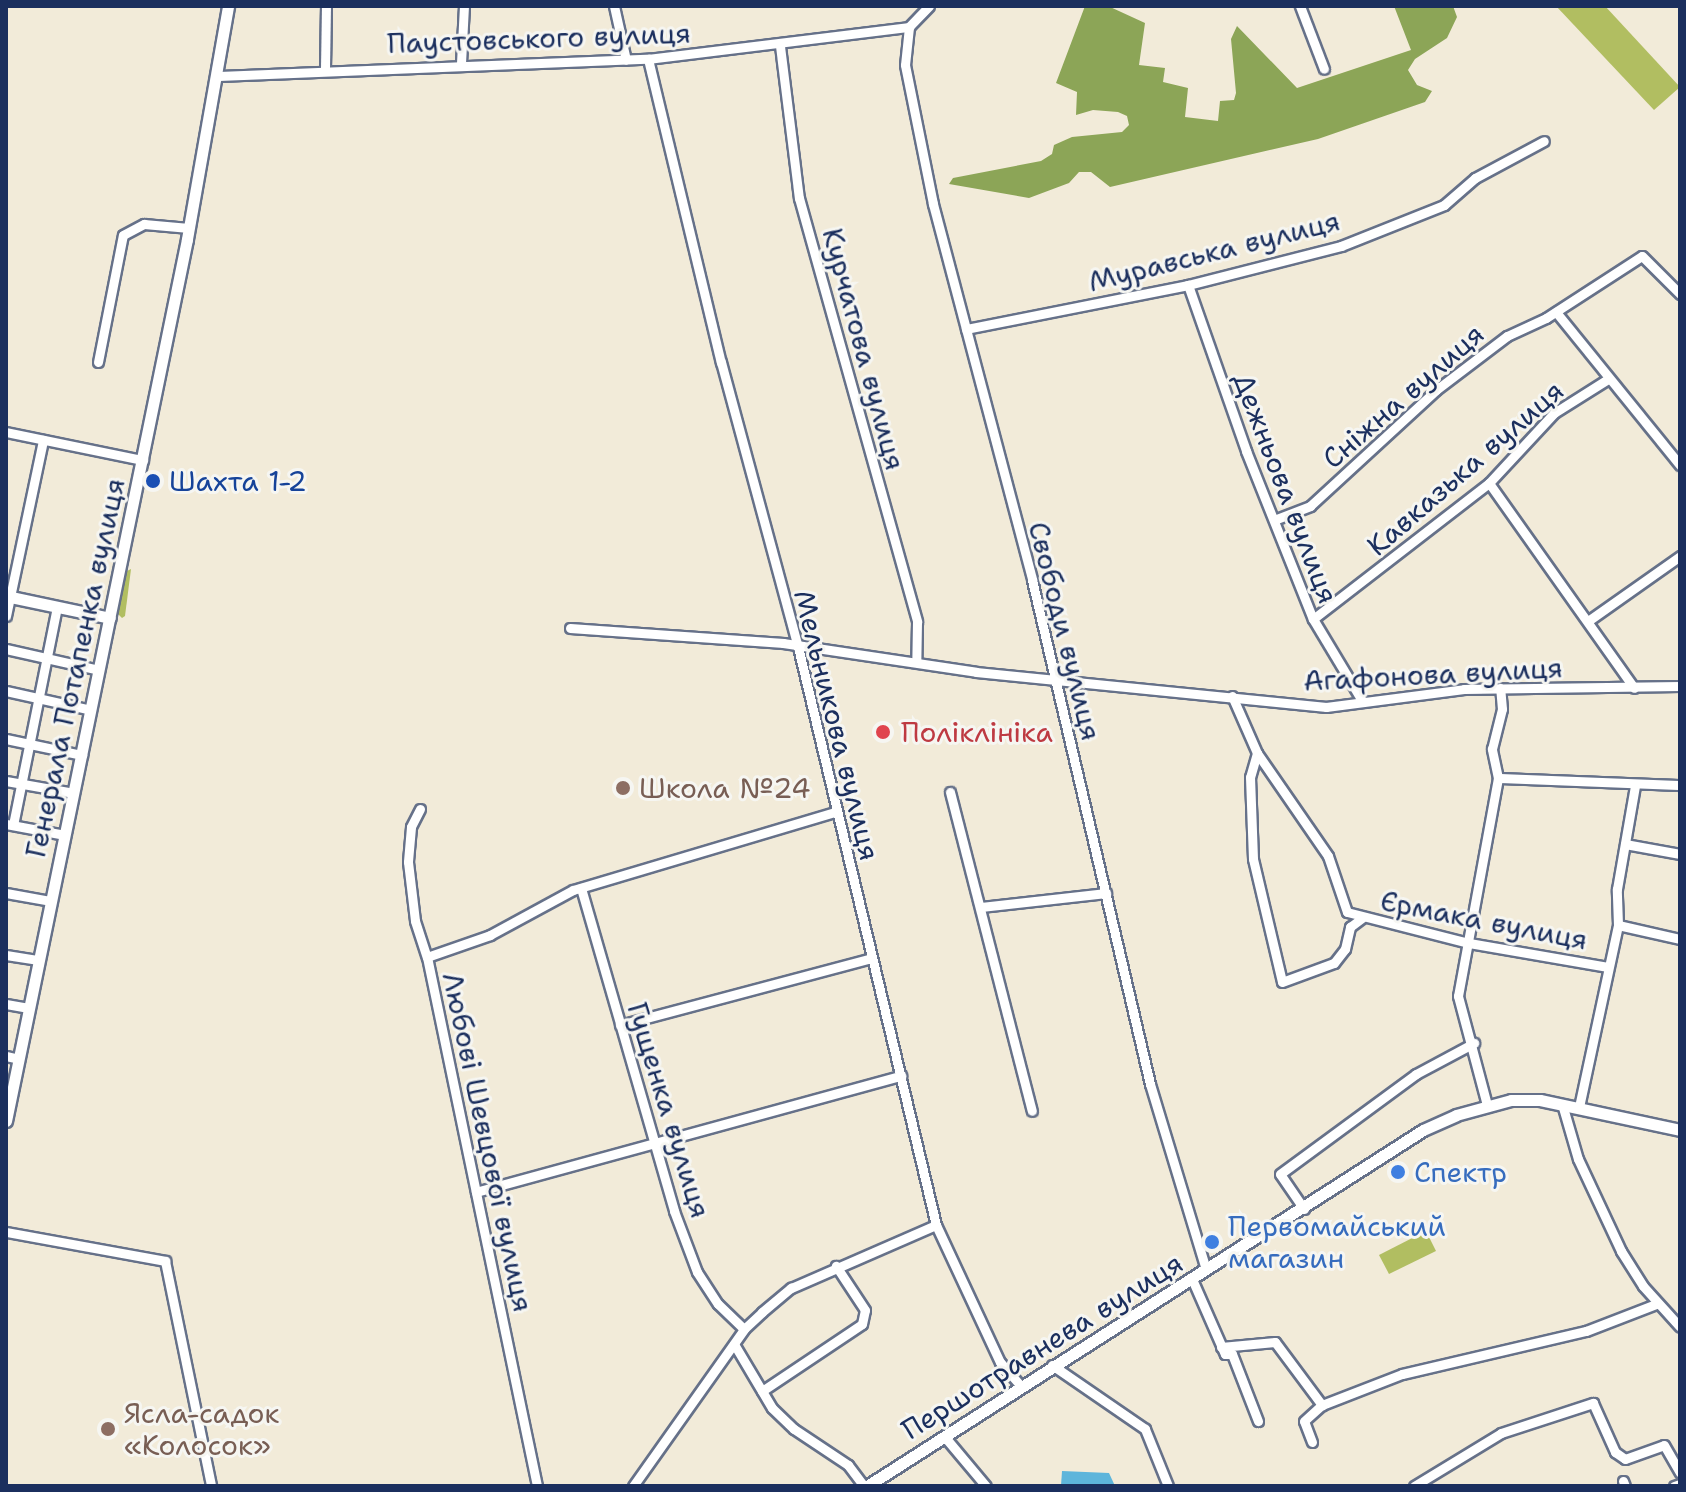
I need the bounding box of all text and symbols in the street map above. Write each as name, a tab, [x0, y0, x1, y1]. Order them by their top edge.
street label: Паустовського вулиця	[387, 16, 691, 60]
street label: Муравська вулиця	[1085, 204, 1343, 298]
street label: Курчатова вулиця	[816, 224, 912, 474]
street label: Сніжна вулиця	[1316, 317, 1490, 475]
street label: Дежньова вулиця	[1226, 368, 1346, 608]
street label: Кавказька вулиця	[1360, 374, 1570, 562]
place label: Шахта 1-2	[169, 464, 307, 498]
marker: Шахта 1-2	[144, 472, 162, 490]
street label: Генерала Потапенка вулиця	[18, 475, 132, 861]
street label: Свободи вулиця	[1022, 518, 1108, 744]
street label: Мельникова вулиця	[787, 586, 887, 864]
street label: Агафонова вулиця	[1302, 650, 1564, 698]
place label: Поліклініка	[901, 715, 1053, 749]
marker: Поліклініка	[872, 721, 894, 743]
place label: Школа №24	[639, 771, 810, 805]
marker: Школа №24	[614, 779, 632, 797]
street label: Єрмака вулиця	[1377, 883, 1591, 957]
street label: Любові Шевцової вулиця	[436, 969, 540, 1315]
street label: Гущенка вулиця	[620, 998, 718, 1222]
place label: Спектр	[1414, 1155, 1507, 1189]
marker: Спектр	[1389, 1163, 1407, 1181]
place label: Первомайський магазин	[1228, 1209, 1446, 1275]
marker: Первомайський магазин	[1203, 1233, 1221, 1251]
street label: Першотравнева вулиця	[895, 1246, 1189, 1446]
place label: Ясла-садок «Колосок»	[124, 1396, 279, 1462]
marker: Ясла-садок «Колосок»	[99, 1420, 117, 1438]

